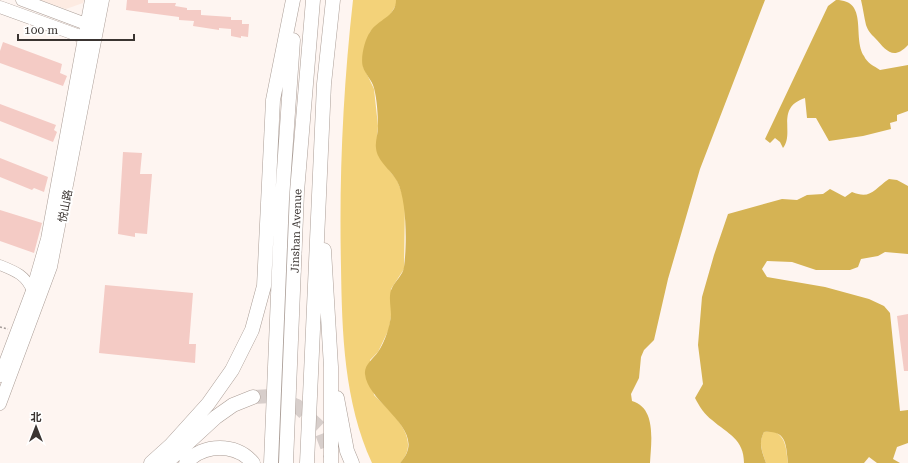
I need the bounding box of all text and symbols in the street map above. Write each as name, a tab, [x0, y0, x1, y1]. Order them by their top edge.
scale bar	[18, 16, 134, 42]
text: 100 m	[24, 23, 58, 37]
street label: 悦山路	[56, 189, 75, 224]
street label: Jinshan Avenue	[289, 189, 304, 273]
north arrow	[16, 407, 56, 447]
text: 北	[31, 411, 42, 424]

